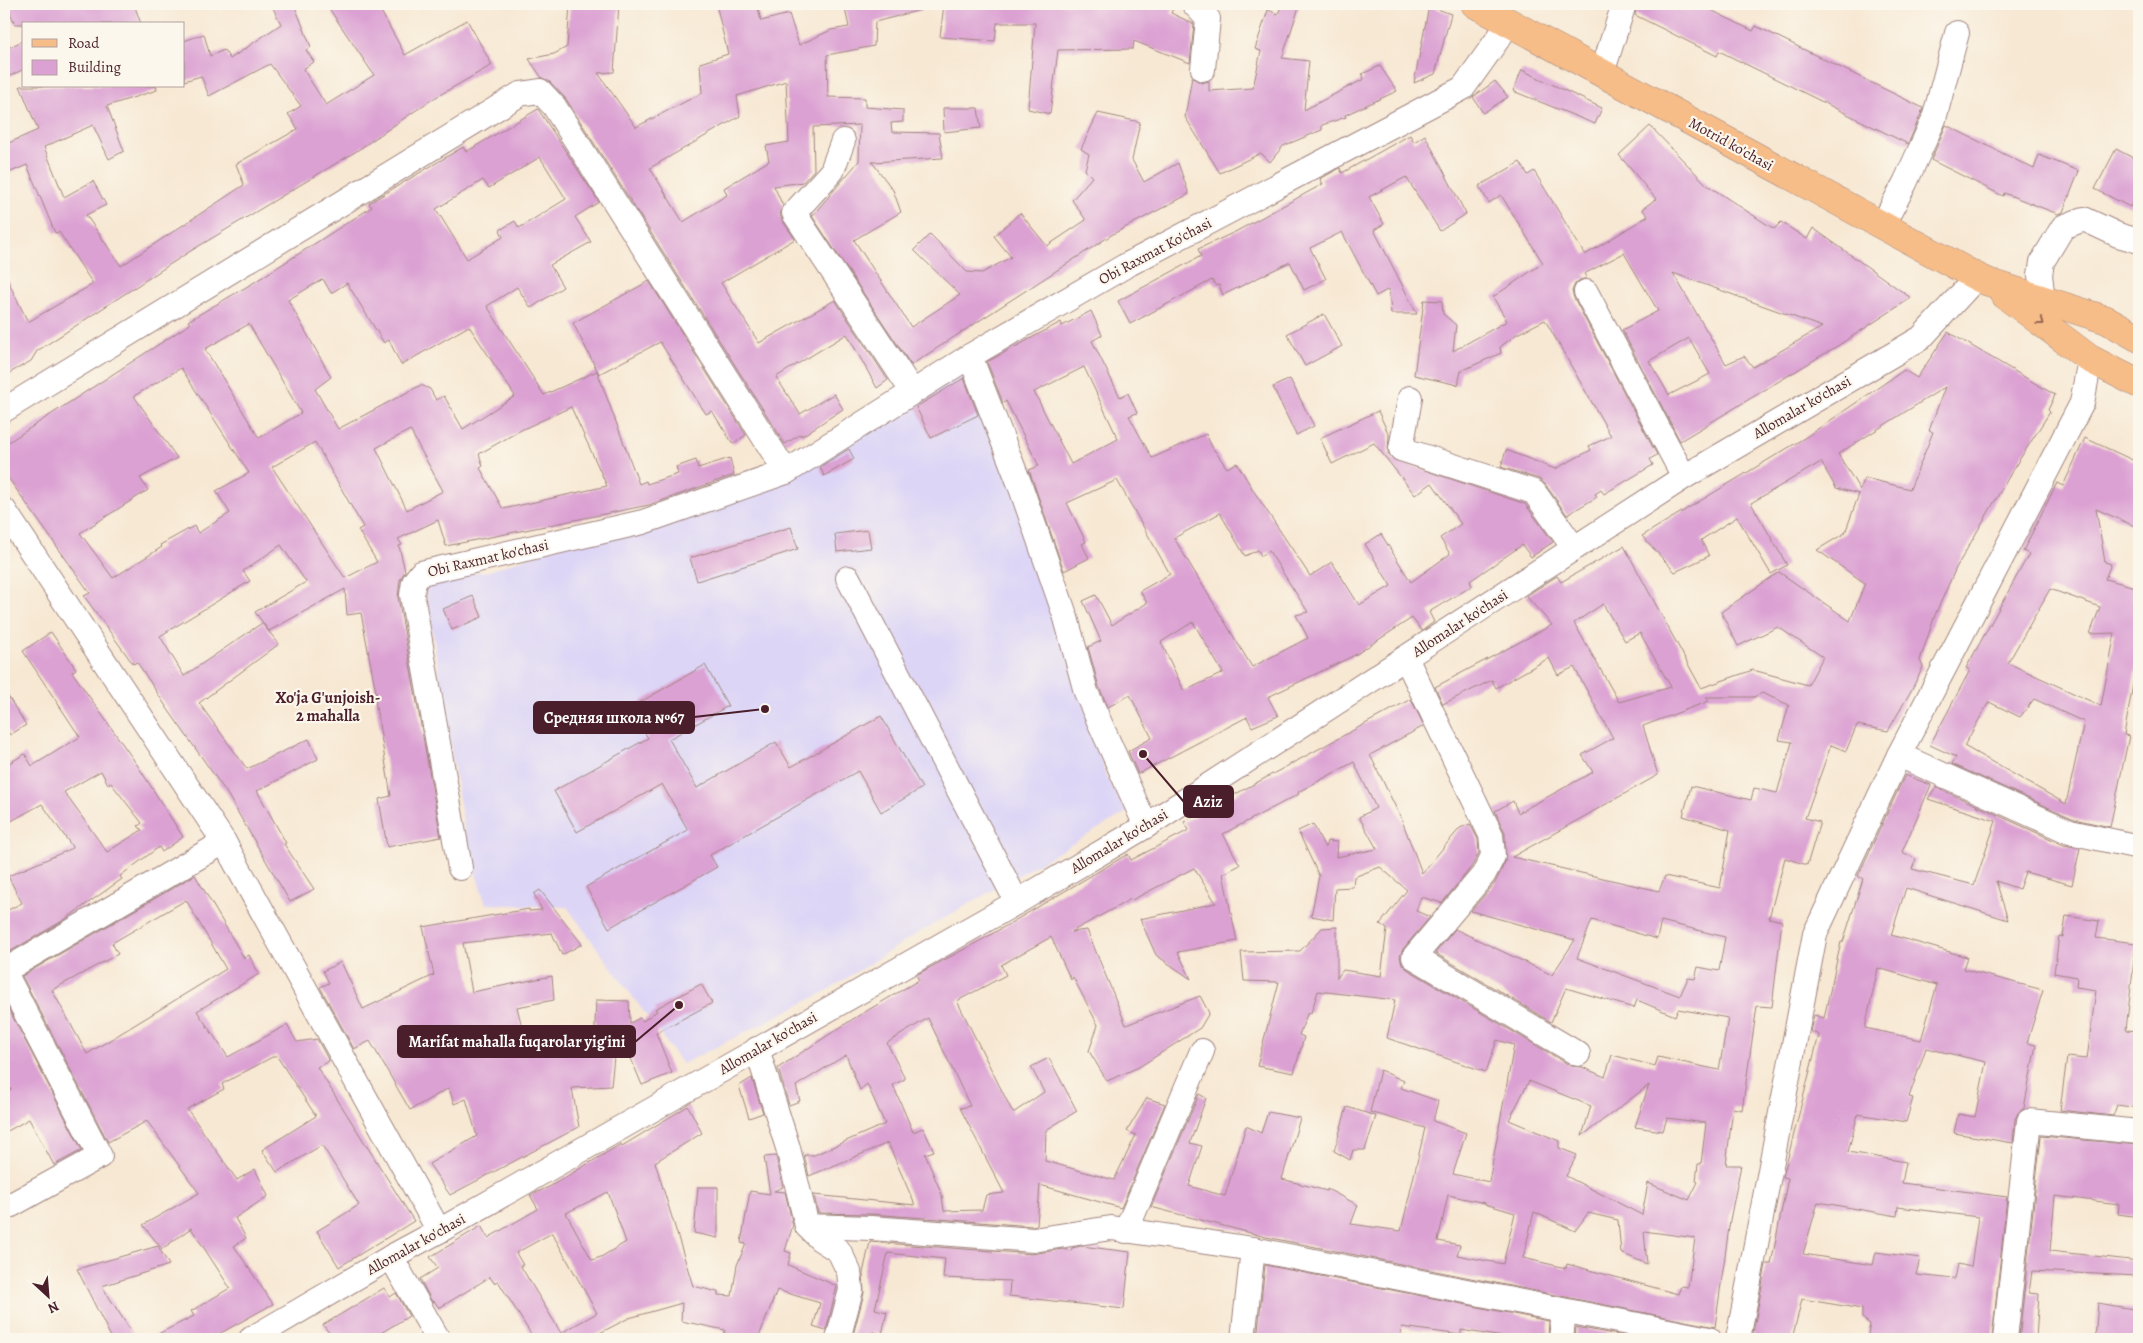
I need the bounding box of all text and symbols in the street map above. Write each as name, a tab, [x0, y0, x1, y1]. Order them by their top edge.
legend	[22, 22, 185, 88]
text: Road	[68, 33, 100, 53]
text: Building	[68, 57, 121, 77]
street label: Motrid ko'chasi	[1685, 113, 1777, 175]
street label: Obi Raxmat Ko'chasi	[1095, 213, 1215, 289]
one-way arrow	[2035, 316, 2045, 325]
street label: Allomalar ko'chasi	[1748, 371, 1855, 444]
street label: Obi Raxmat ko'chasi	[426, 534, 550, 582]
street label: Allomalar ko'chasi	[1408, 585, 1512, 662]
district label: Xo'ja G'unjoish- 2 mahalla	[276, 687, 380, 727]
callout: Средняя школа №67	[534, 702, 694, 733]
text: Средняя школа №67	[544, 707, 685, 729]
callout: Aziz	[1184, 786, 1233, 817]
text: Aziz	[1192, 791, 1223, 813]
street label: Allomalar ko'chasi	[1066, 804, 1171, 878]
street label: Allomalar ko'chasi	[714, 1007, 821, 1080]
callout: Marifat mahalla fuqarolar yig'ini	[398, 1026, 635, 1057]
text: Marifat mahalla fuqarolar yig'ini	[408, 1031, 626, 1053]
street label: Allomalar ko'chasi	[362, 1209, 469, 1280]
north arrow	[22, 1270, 72, 1320]
text: N	[45, 1296, 62, 1318]

